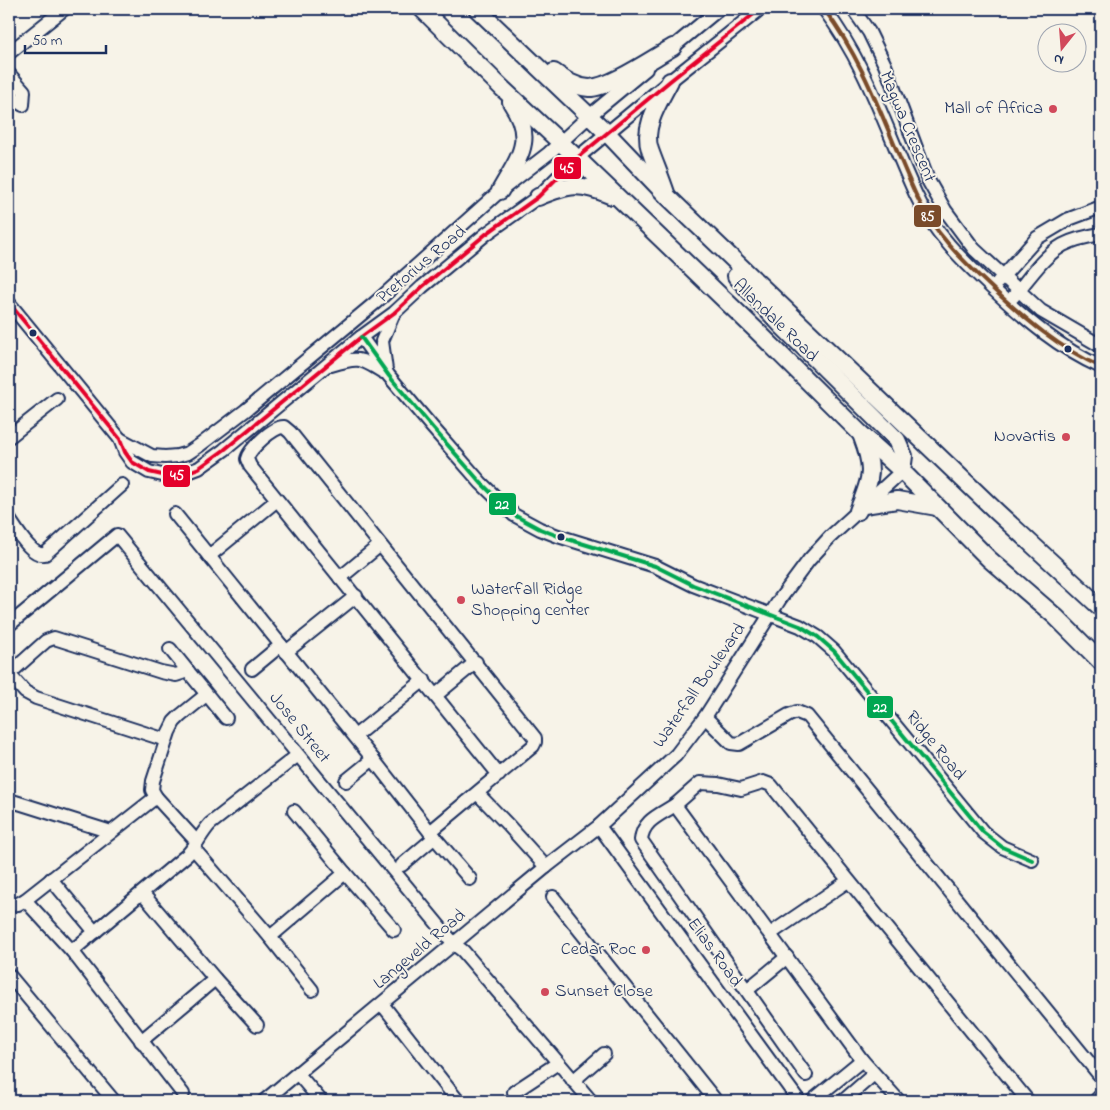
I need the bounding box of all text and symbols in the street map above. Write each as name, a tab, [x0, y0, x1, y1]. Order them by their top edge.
scale bar	[25, 22, 106, 54]
north arrow	[1038, 22, 1088, 72]
text: 50 m	[32, 30, 63, 52]
text: N	[1051, 48, 1066, 70]
street label: Magwa Crescent	[871, 67, 942, 187]
place label: Mall of Africa	[944, 96, 1043, 122]
marker: Mall of Africa	[1047, 103, 1059, 115]
line badge: 45	[553, 156, 582, 180]
text: 45	[559, 159, 574, 180]
line badge: 85	[913, 204, 942, 228]
text: 85	[920, 207, 935, 228]
street label: Pretorius Road	[371, 220, 473, 310]
street label: Allandale Road	[726, 273, 824, 369]
unlabelled marker	[28, 328, 38, 338]
unlabelled marker	[1063, 344, 1073, 354]
place label: Novartis	[994, 424, 1056, 450]
marker: Novartis	[1060, 431, 1072, 443]
line badge: 45	[162, 464, 191, 488]
text: 45	[169, 466, 184, 487]
line badge: 22	[488, 492, 517, 516]
text: 22	[494, 495, 509, 516]
unlabelled marker	[556, 532, 566, 542]
place label: Waterfall Ridge Shopping center	[471, 577, 590, 625]
marker: Waterfall Ridge Shopping center	[455, 594, 467, 606]
street label: Waterfall Boulevard	[647, 618, 753, 754]
street label: Jose Street	[262, 687, 336, 769]
line badge: 22	[866, 695, 894, 719]
text: 22	[872, 698, 887, 719]
street label: Ridge Road	[898, 706, 971, 787]
street label: Langeveld Road	[368, 903, 473, 997]
street label: Elias Road	[680, 913, 748, 993]
place label: Cedar Roc	[561, 937, 636, 963]
marker: Cedar Roc	[640, 944, 652, 956]
place label: Sunset Close	[555, 979, 654, 1005]
marker: Sunset Close	[539, 986, 551, 998]

